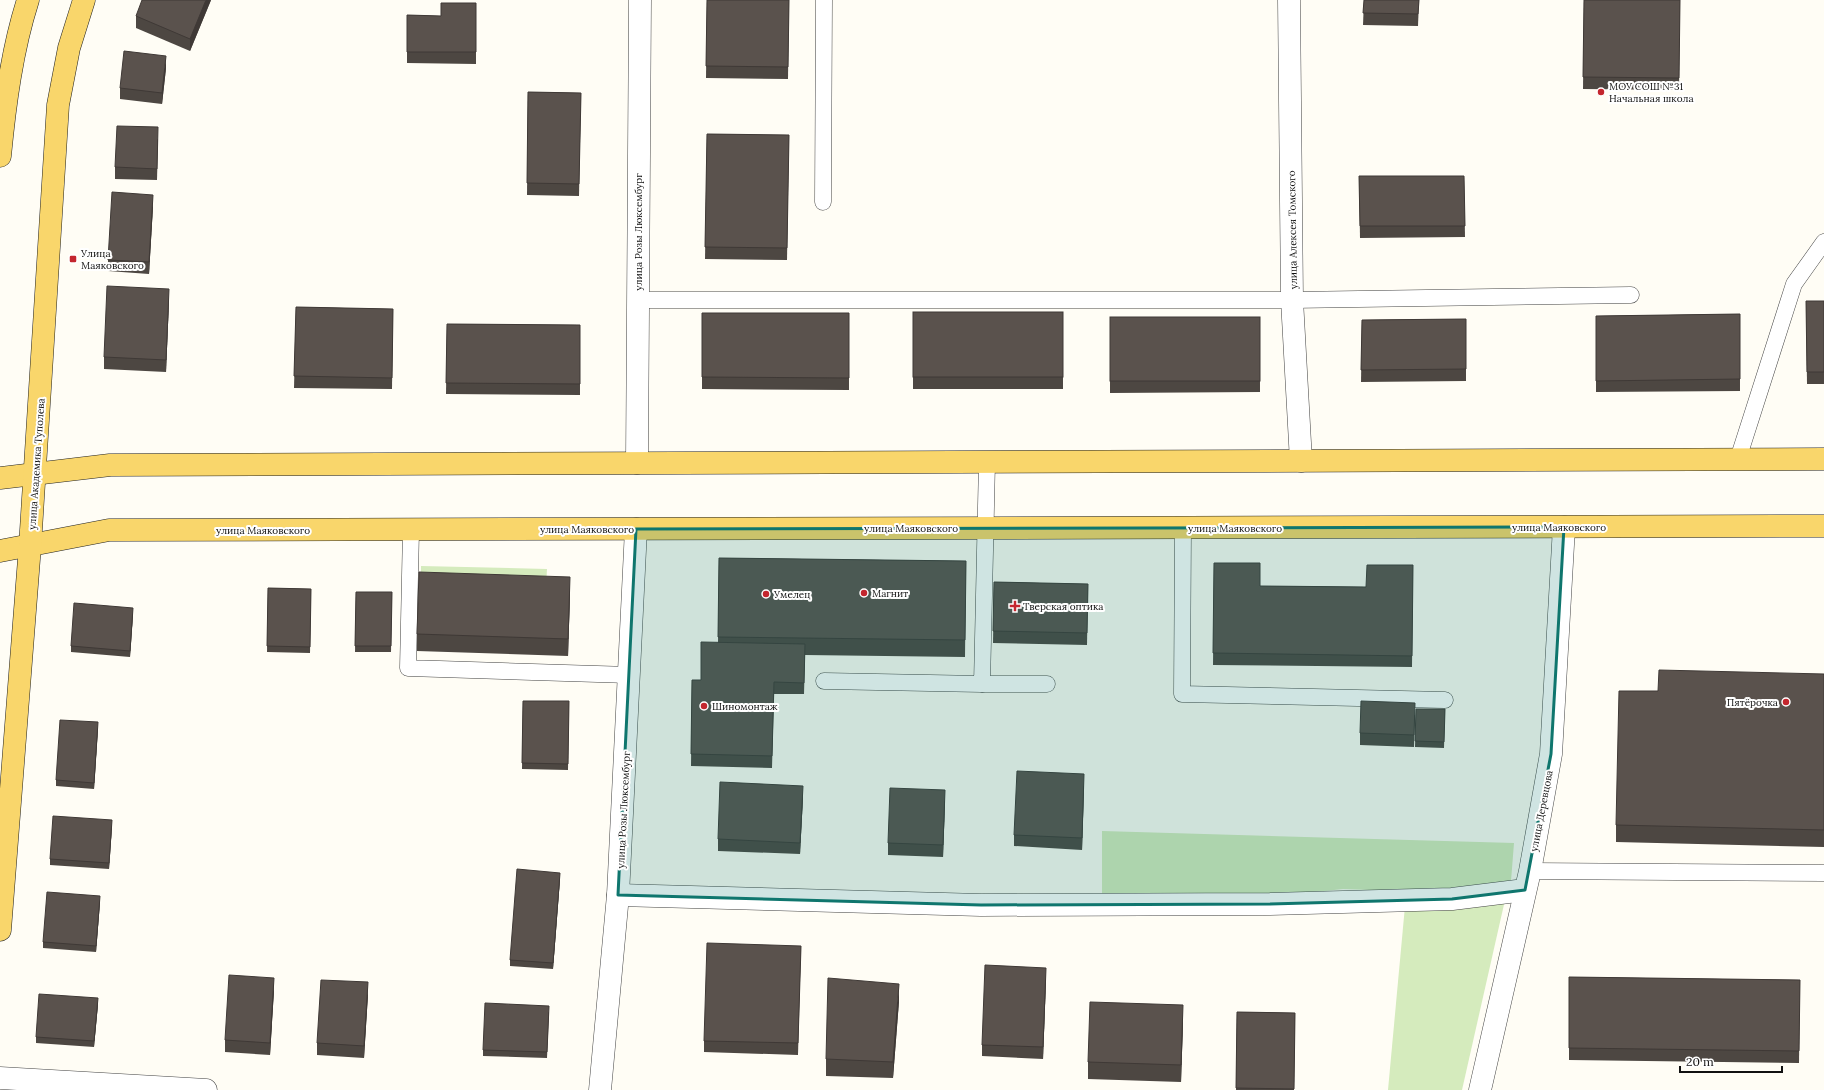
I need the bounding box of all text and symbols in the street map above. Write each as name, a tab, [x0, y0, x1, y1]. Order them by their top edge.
place label: МОУ СОШ №31 Начальная школа	[1609, 80, 1694, 105]
marker: МОУ СОШ №31 Начальная школа	[1596, 87, 1606, 97]
street label: улица Алексея Томского	[1285, 170, 1300, 290]
street label: улица Розы Люксембург	[632, 173, 645, 291]
place label: Улица Маяковского	[80, 247, 144, 272]
marker: Улица Маяковского	[68, 254, 78, 264]
street label: улица Академика Туполева	[25, 398, 48, 530]
street label: улица Маяковского	[1512, 521, 1606, 534]
street label: улица Маяковского	[864, 522, 958, 535]
street label: улица Маяковского	[1188, 522, 1282, 535]
street label: улица Маяковского	[540, 523, 634, 536]
street label: улица Маяковского	[216, 524, 310, 537]
place label: Магнит	[872, 587, 908, 600]
place label: Умелец	[773, 588, 810, 601]
marker: Магнит	[859, 588, 869, 598]
marker: Умелец	[761, 589, 771, 599]
place label: Тверская оптика	[1023, 600, 1104, 613]
marker: Тверская оптика	[1010, 601, 1020, 611]
place label: Пятёрочка	[1727, 696, 1778, 709]
marker: Пятёрочка	[1781, 697, 1791, 707]
place label: Шиномонтаж	[712, 700, 778, 713]
marker: Шиномонтаж	[699, 701, 709, 711]
street label: улица Розы Люксембург	[614, 750, 633, 869]
street label: улица Деревцова	[1527, 769, 1556, 853]
scale bar	[1680, 1048, 1782, 1074]
text: 20 m	[1686, 1054, 1714, 1069]

